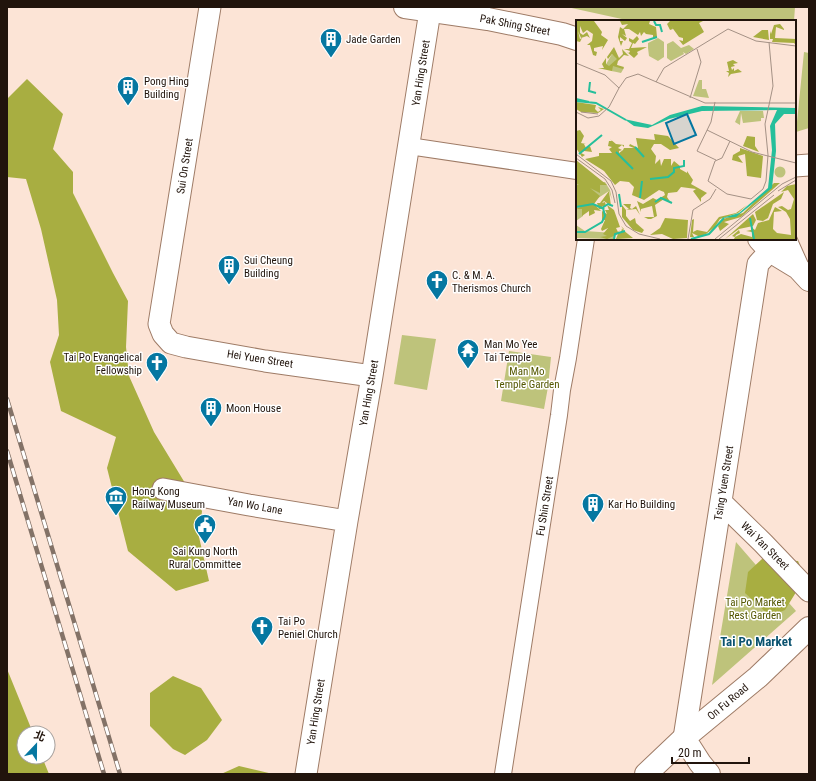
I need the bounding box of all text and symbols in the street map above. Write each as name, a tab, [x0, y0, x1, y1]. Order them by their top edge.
street label: Pak Shing Street	[479, 12, 551, 38]
inset map	[576, 20, 796, 240]
building icon: Jade Garden	[318, 26, 344, 59]
place label: Jade Garden	[346, 33, 401, 46]
street label: Yan Hing Street	[409, 39, 433, 107]
building icon: Pong Hing Building	[115, 74, 141, 107]
place label: Pong Hing Building	[144, 75, 189, 101]
street label: Sui On Street	[174, 137, 196, 195]
building icon: Sui Cheung Building	[216, 253, 242, 286]
place label: Sui Cheung Building	[244, 254, 293, 280]
church icon: C. & M. A. Therismos Church	[424, 268, 450, 301]
place label: C. & M. A. Therismos Church	[452, 269, 531, 295]
temple icon: Man Mo Yee Tai Temple	[455, 337, 481, 370]
place label: Man Mo Yee Tai Temple	[484, 338, 538, 364]
street label: Hei Yuen Street	[226, 347, 294, 371]
church icon: Tai Po Evangelical Fellowship	[144, 350, 170, 383]
place label: Tai Po Evangelical Fellowship	[63, 351, 142, 377]
street label: Yan Hing Street	[357, 359, 381, 427]
park label: Man Mo Temple Garden	[494, 365, 560, 391]
building icon: Moon House	[198, 395, 224, 428]
place label: Moon House	[226, 402, 281, 415]
street label: Tsing Yuen Street	[712, 445, 736, 521]
street label: Fu Shin Street	[534, 475, 556, 537]
museum icon: Hong Kong Railway Museum	[103, 484, 129, 517]
place label: Hong Kong Railway Museum	[132, 485, 205, 511]
building icon: Kar Ho Building	[580, 491, 606, 524]
street label: Yan Wo Lane	[226, 495, 284, 517]
place label: Kar Ho Building	[608, 498, 675, 511]
public building icon: Sai Kung North Rural Committee	[192, 512, 218, 545]
street label: Wai Yan Street	[738, 519, 792, 573]
place label: Sai Kung North Rural Committee	[169, 545, 241, 571]
park label: Tai Po Market Rest Garden	[725, 596, 785, 622]
church icon: Tai Po Peniel Church	[249, 614, 275, 647]
place label: Tai Po Peniel Church	[278, 615, 338, 641]
district label: Tai Po Market	[720, 634, 792, 649]
street label: Yan Hing Street	[304, 678, 328, 746]
street label: On Fu Road	[705, 681, 751, 723]
north arrow	[16, 725, 56, 765]
text: 北	[32, 728, 47, 744]
scale bar	[672, 739, 749, 765]
text: 20 m	[678, 746, 702, 760]

